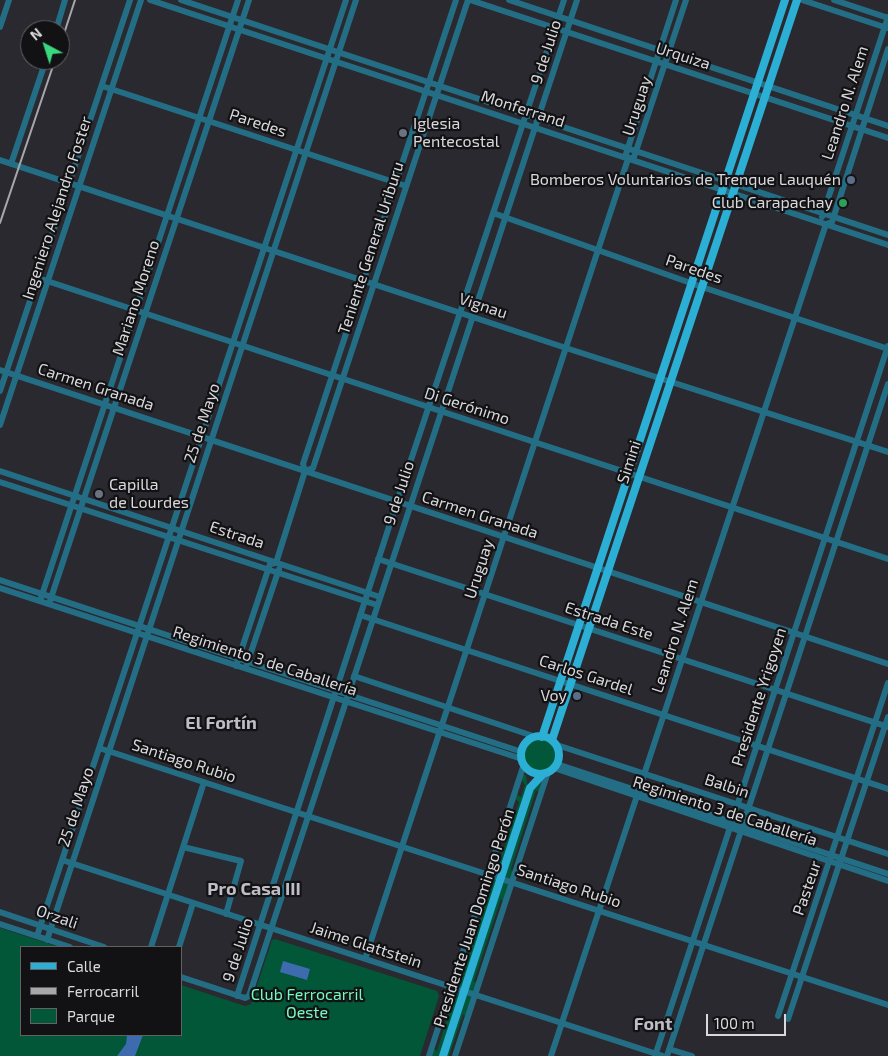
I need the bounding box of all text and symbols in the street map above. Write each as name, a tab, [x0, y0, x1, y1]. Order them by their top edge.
street label: 9 de Julio	[527, 17, 565, 87]
north arrow	[20, 20, 70, 70]
text: N	[26, 24, 45, 44]
street label: Urquiza	[653, 38, 713, 74]
street label: Leandro N. Alem	[818, 44, 872, 162]
street label: Uruguay	[618, 74, 656, 138]
street label: Monferrand	[479, 86, 567, 132]
street label: Paredes	[227, 105, 289, 141]
street label: Ingeniero Alejandro Foster	[18, 114, 96, 302]
place label: Iglesia Pentecostal	[413, 114, 499, 152]
marker: Iglesia Pentecostal	[397, 127, 409, 139]
street label: Teniente General Uriburu	[334, 159, 408, 337]
place label: Bomberos Voluntarios de Trenque Lauquén	[530, 170, 841, 190]
marker: Bomberos Voluntarios de Trenque Lauquén	[845, 174, 857, 186]
place label: Club Carapachay	[712, 193, 833, 213]
marker: Club Carapachay	[837, 197, 849, 209]
street label: Mariano Moreno	[108, 238, 164, 358]
street label: Paredes	[663, 250, 725, 288]
street label: Vignau	[456, 289, 510, 323]
street label: Carmen Granada	[35, 359, 157, 415]
street label: 25 de Mayo	[180, 381, 224, 465]
street label: Di Gerónimo	[422, 383, 512, 429]
street label: Simini	[613, 438, 645, 486]
street label: 9 de Julio	[380, 458, 418, 528]
place label: Capilla de Lourdes	[109, 475, 189, 513]
street label: Carmen Granada	[419, 487, 541, 543]
marker: Capilla de Lourdes	[93, 488, 105, 500]
street label: Estrada	[207, 517, 267, 553]
street label: Uruguay	[460, 537, 498, 601]
street label: Leandro N. Alem	[648, 577, 702, 695]
street label: Estrada Este	[562, 598, 656, 644]
street label: Regimiento 3 de Caballería	[170, 622, 360, 700]
street label: Presidente Yrigoyen	[728, 625, 790, 769]
street label: Carlos Gardel	[537, 651, 635, 699]
place label: Voy	[540, 686, 567, 706]
marker: Voy	[571, 690, 583, 702]
district label: El Fortín	[185, 712, 257, 734]
street label: Santiago Rubio	[129, 735, 239, 787]
street label: 25 de Mayo	[54, 765, 98, 849]
street label: Balbin	[702, 770, 752, 802]
street label: Regimiento 3 de Caballería	[630, 772, 820, 850]
street label: Presidente Juan Domingo Perón	[430, 806, 518, 1030]
street label: Pasteur	[789, 858, 825, 918]
street label: Santiago Rubio	[514, 860, 624, 912]
district label: Pro Casa III	[207, 878, 301, 900]
street label: Orzali	[34, 901, 80, 933]
street label: 9 de Julio	[219, 915, 257, 985]
street label: Jaime Glattstein	[308, 918, 424, 972]
legend	[20, 946, 182, 1036]
text: Calle	[67, 957, 101, 975]
text: Ferrocarril	[67, 982, 139, 1000]
park label: Club Ferrocarril Oeste	[251, 985, 363, 1023]
scale bar	[708, 1004, 788, 1036]
text: Parque	[67, 1007, 115, 1025]
district label: Font	[634, 1013, 672, 1035]
text: 100 m	[714, 1014, 755, 1032]

